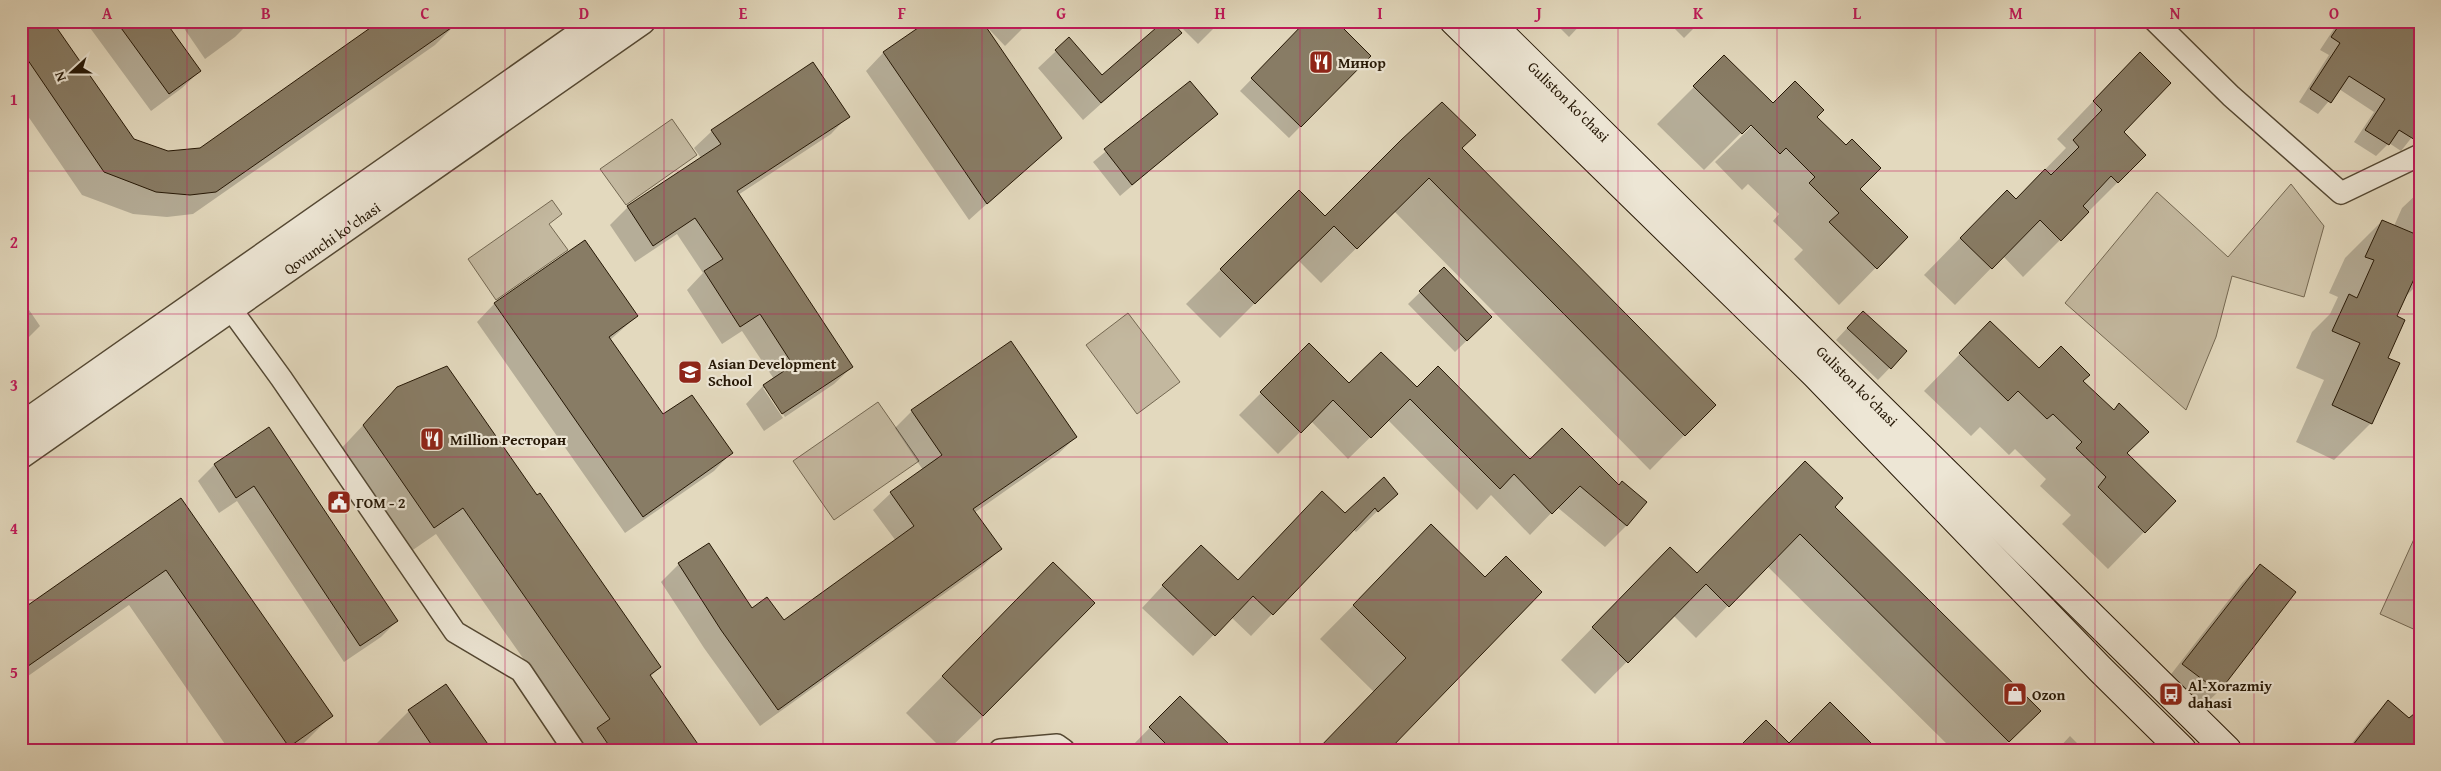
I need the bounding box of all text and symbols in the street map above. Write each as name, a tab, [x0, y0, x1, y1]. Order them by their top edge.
text: A	[102, 1, 113, 25]
text: B	[261, 1, 271, 25]
text: C	[420, 1, 430, 25]
text: D	[579, 1, 589, 25]
text: E	[739, 1, 748, 25]
text: F	[898, 1, 906, 25]
text: G	[1056, 1, 1066, 25]
text: H	[1214, 1, 1226, 25]
text: I	[1377, 1, 1383, 25]
text: J	[1533, 1, 1542, 25]
text: K	[1693, 1, 1704, 25]
text: L	[1853, 1, 1862, 25]
text: M	[2009, 1, 2023, 25]
text: N	[2170, 1, 2181, 25]
text: O	[2329, 1, 2339, 25]
north arrow	[48, 48, 98, 98]
restaurant icon: Минор	[1308, 49, 1334, 75]
place label: Минор	[1338, 52, 1386, 73]
street label: Guliston ko'chasi	[1524, 56, 1615, 146]
text: N	[49, 68, 71, 85]
text: 1	[10, 87, 18, 111]
street label: Qovunchi ko'chasi	[279, 197, 384, 279]
text: 2	[10, 230, 18, 254]
street label: Guliston ko'chasi	[1812, 340, 1903, 431]
place label: Asian Development School	[708, 353, 837, 391]
school or university icon: Asian Development School	[677, 359, 703, 385]
text: 3	[10, 373, 18, 397]
restaurant icon: Million Ресторан	[419, 426, 445, 452]
place label: Million Ресторан	[450, 429, 566, 450]
public building icon: ГОМ - 2	[326, 489, 352, 515]
place label: ГОМ - 2	[356, 492, 406, 513]
text: 4	[10, 516, 18, 540]
text: 5	[10, 660, 18, 684]
place label: Al-Xorazmiy dahasi	[2188, 675, 2272, 713]
shop icon: Ozon	[2002, 681, 2028, 707]
bus stop icon: Al-Xorazmiy dahasi	[2158, 681, 2184, 707]
place label: Ozon	[2032, 684, 2066, 705]

